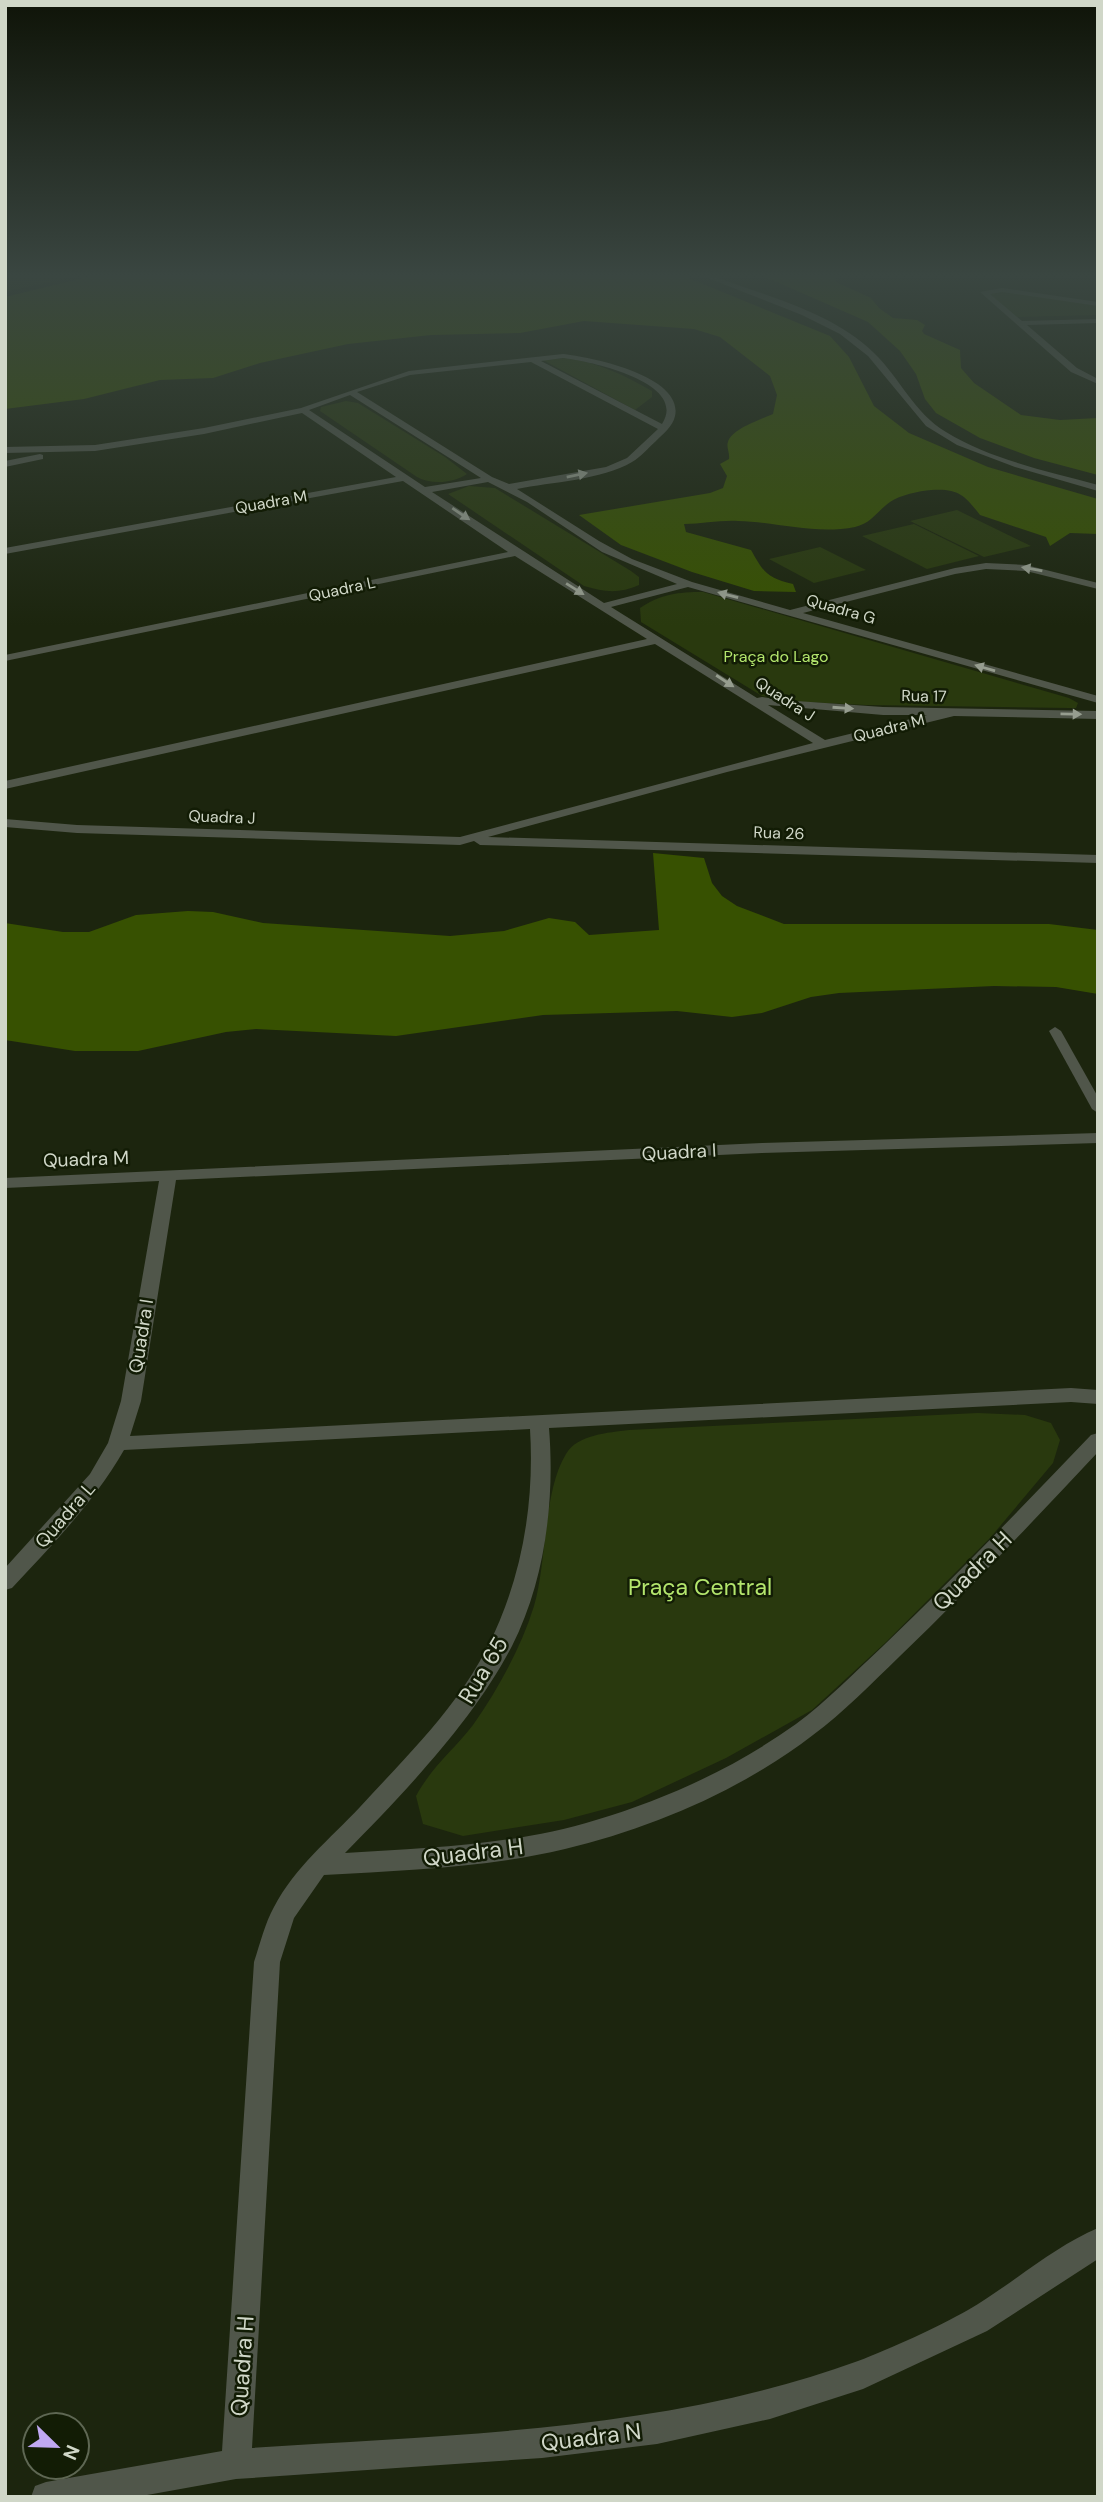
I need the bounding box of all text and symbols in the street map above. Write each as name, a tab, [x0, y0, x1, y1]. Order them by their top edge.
one-way arrow	[566, 469, 588, 480]
street label: Quadra M	[233, 485, 309, 519]
one-way arrow	[452, 507, 470, 521]
one-way arrow	[1021, 563, 1043, 574]
street label: Quadra L	[307, 572, 377, 606]
one-way arrow	[565, 582, 584, 595]
one-way arrow	[717, 589, 739, 600]
street label: Quadra G	[804, 589, 878, 629]
park label: Praça do Lago	[723, 646, 829, 667]
one-way arrow	[974, 662, 995, 672]
street label: Quadra J	[751, 672, 819, 726]
one-way arrow	[716, 675, 735, 688]
street label: Rua 17	[901, 685, 947, 707]
one-way arrow	[833, 703, 855, 714]
one-way arrow	[1060, 708, 1082, 720]
street label: Quadra M	[851, 709, 927, 747]
street label: Quadra J	[188, 805, 256, 829]
street label: Rua 26	[753, 822, 805, 844]
street label: Quadra I	[641, 1138, 717, 1166]
street label: Quadra M	[42, 1145, 130, 1173]
street label: Quadra I	[123, 1297, 159, 1375]
street label: Quadra L	[29, 1477, 101, 1553]
street label: Quadra H	[926, 1525, 1018, 1617]
park label: Praça Central	[628, 1572, 772, 1602]
street label: Rua 65	[451, 1631, 515, 1709]
street label: Quadra H	[421, 1831, 525, 1873]
street label: Quadra H	[224, 2315, 260, 2417]
north arrow	[21, 2411, 91, 2481]
street label: Quadra N	[539, 2416, 643, 2458]
text: N	[57, 2441, 85, 2464]

